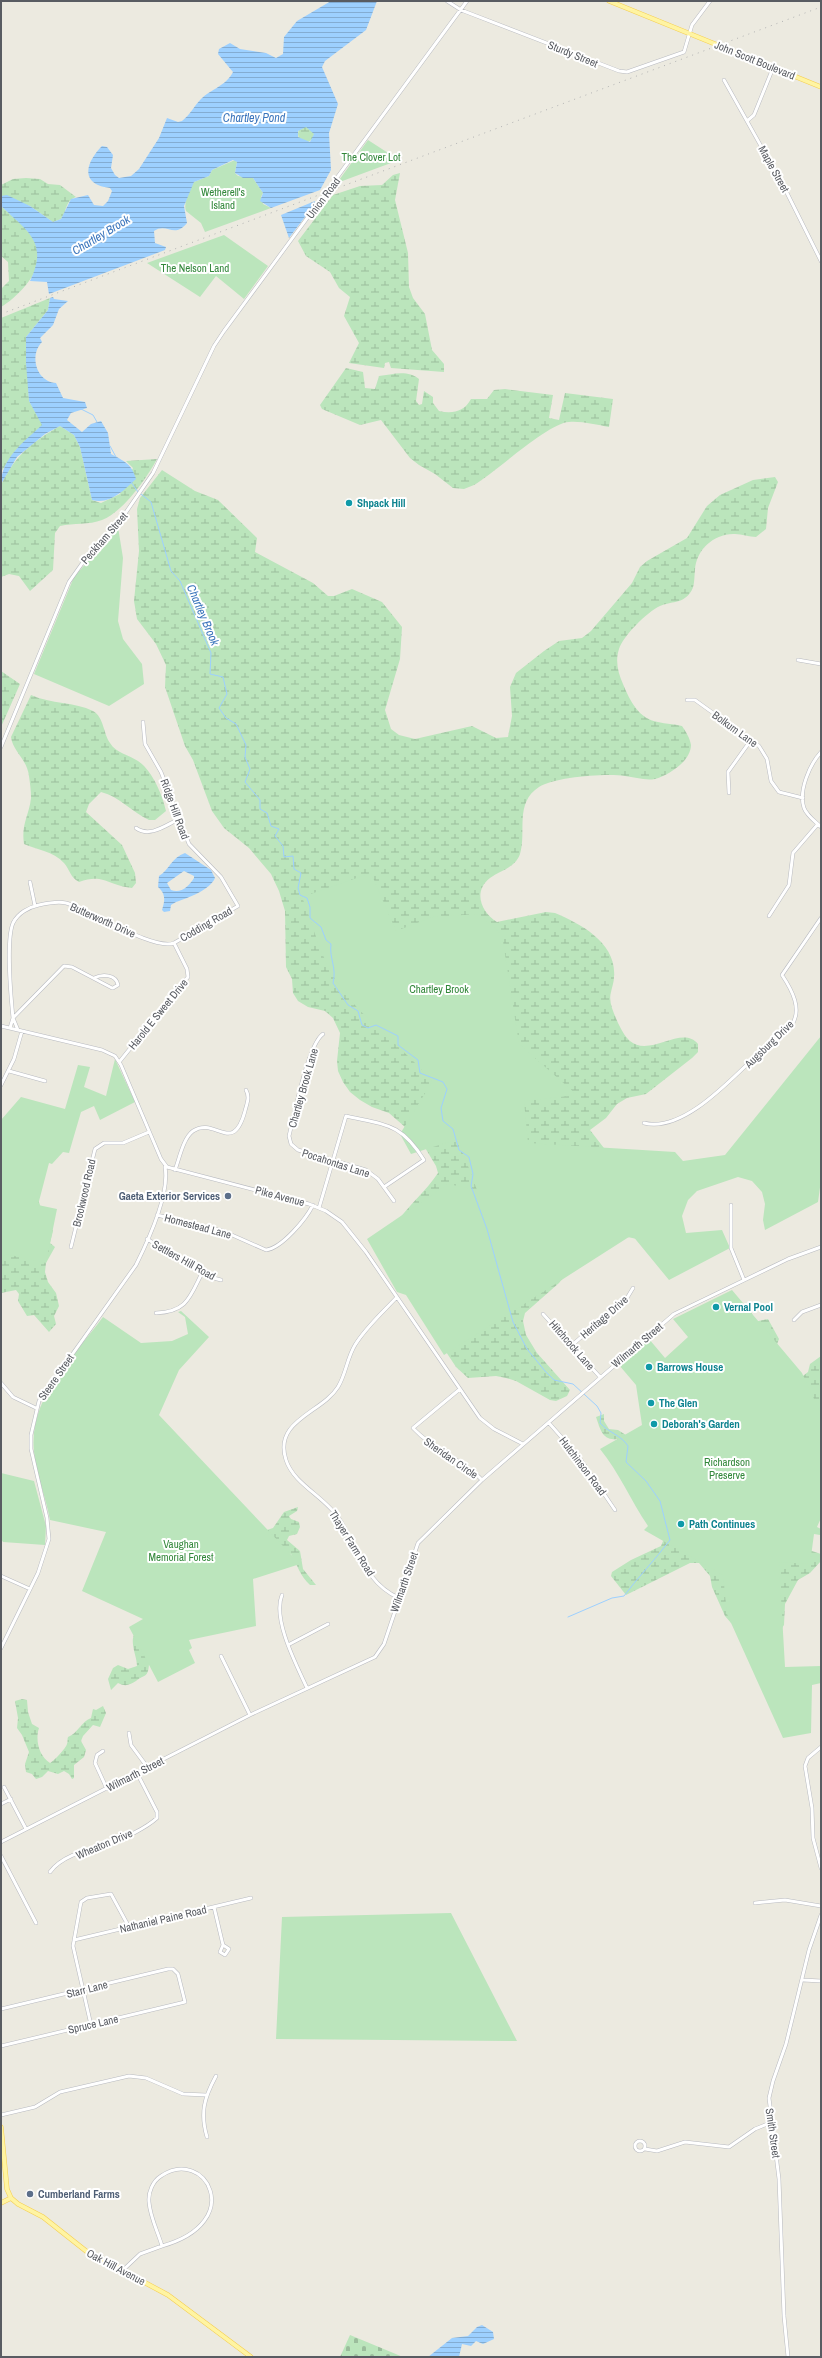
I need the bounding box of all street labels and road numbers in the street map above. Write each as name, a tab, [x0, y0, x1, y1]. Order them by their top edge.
street label: John Scott Boulevard	[713, 37, 797, 83]
street label: Sturdy Street	[546, 38, 600, 71]
street label: Maple Street	[755, 143, 793, 195]
street label: Union Road	[303, 175, 343, 221]
street label: Peckham Street	[78, 509, 131, 567]
street label: Bolkum Lane	[710, 708, 760, 750]
street label: Ridge Hill Road	[158, 777, 192, 841]
street label: Butterworth Drive	[68, 899, 138, 941]
street label: Codding Road	[177, 903, 235, 945]
street label: Harold E Sweet Drive	[125, 976, 191, 1052]
street label: Augsburg Drive	[741, 1017, 796, 1071]
street label: Chartley Brook Lane	[285, 1047, 321, 1129]
street label: Pocahontas Lane	[300, 1145, 372, 1181]
street label: Brookwood Road	[69, 1158, 99, 1228]
street label: Pike Avenue	[254, 1183, 306, 1209]
street label: Homestead Lane	[163, 1210, 233, 1242]
street label: Settlers Hill Road	[150, 1237, 218, 1283]
street label: Heritage Drive	[577, 1292, 631, 1342]
street label: Hitchcock Lane	[546, 1317, 598, 1373]
street label: Wilmarth Street	[609, 1319, 666, 1370]
street label: Steere Street	[35, 1351, 77, 1403]
street label: Sheridan Circle	[421, 1434, 481, 1482]
street label: Hutchinson Road	[556, 1434, 610, 1498]
street label: Thayer Farm Road	[326, 1507, 378, 1579]
street label: Wilmarth Street	[387, 1550, 421, 1614]
street label: Wilmarth Street	[104, 1753, 167, 1794]
street label: Wheaton Drive	[74, 1826, 134, 1862]
street label: Nathaniel Paine Road	[118, 1902, 208, 1936]
street label: Starr Lane	[65, 1977, 109, 2001]
street label: Spruce Lane	[67, 2011, 119, 2037]
street label: Smith Street	[763, 2107, 783, 2159]
street label: Oak Hill Avenue	[84, 2246, 148, 2288]

